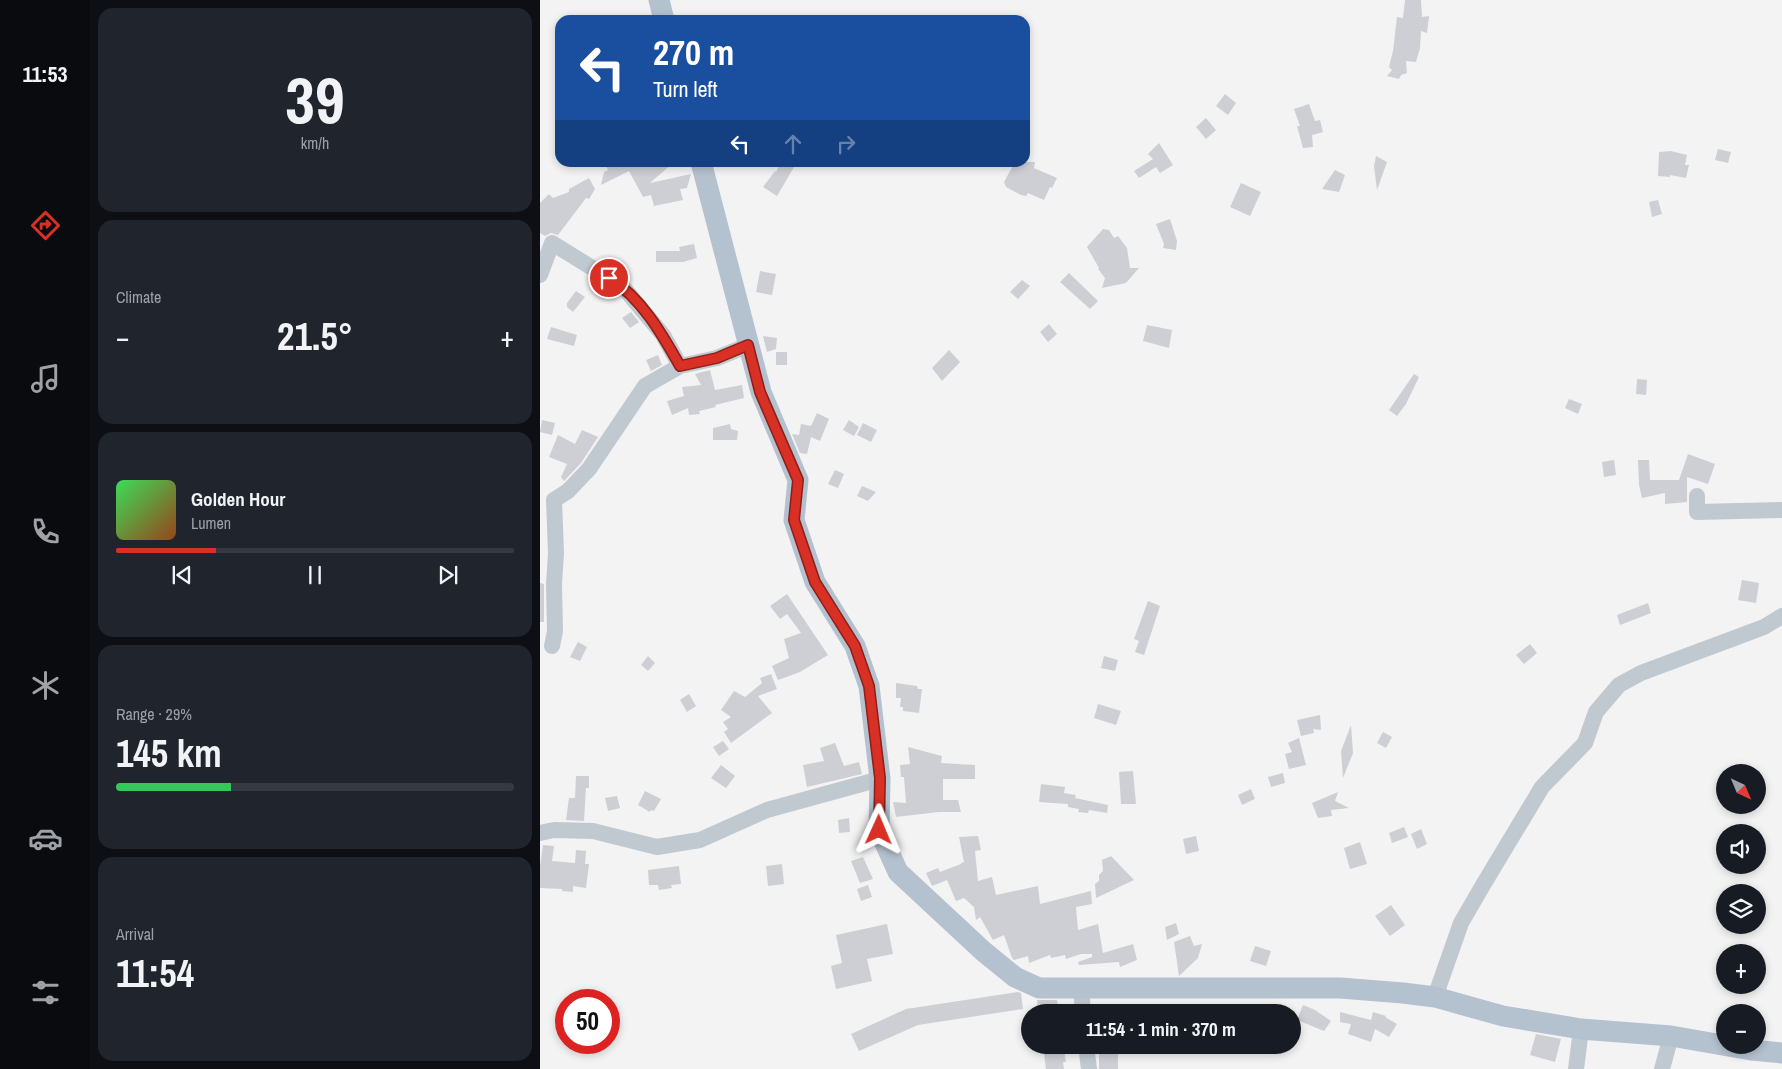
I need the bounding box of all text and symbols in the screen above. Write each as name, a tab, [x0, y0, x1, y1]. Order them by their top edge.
text: 270 m	[653, 29, 734, 76]
icon: left	[570, 35, 635, 100]
text: 39	[285, 56, 345, 143]
text: 11:53	[22, 59, 68, 89]
text: Turn left	[653, 74, 718, 104]
icon: left	[726, 130, 754, 158]
icon: ahead	[779, 130, 807, 158]
icon: right	[832, 130, 860, 158]
text: km/h	[301, 132, 329, 154]
icon: directions	[28, 208, 63, 243]
pin	[588, 257, 630, 299]
icon: arrive	[595, 264, 623, 292]
text: Climate	[116, 286, 161, 308]
text: 21.5°	[277, 311, 353, 362]
text: −	[116, 318, 129, 356]
text: +	[501, 318, 514, 356]
icon: music	[28, 361, 63, 396]
text: Golden Hour	[191, 486, 285, 512]
text: Lumen	[191, 512, 231, 534]
icon: phone	[28, 514, 63, 549]
icon: previous	[168, 561, 196, 589]
icon: pause	[301, 561, 329, 589]
icon: next	[434, 561, 462, 589]
icon: climate	[28, 668, 63, 703]
text: Range · 29%	[116, 703, 192, 725]
text: 145 km	[116, 728, 222, 779]
north arrow	[1716, 764, 1766, 814]
map controls	[1716, 764, 1766, 1054]
position arrow	[852, 803, 904, 855]
icon: car	[28, 821, 63, 856]
button: sound	[1716, 824, 1766, 874]
button: layers	[1716, 884, 1766, 934]
text: Arrival	[116, 923, 154, 945]
button: +	[1716, 944, 1766, 994]
text: 11:54	[116, 948, 194, 999]
icon: filters	[28, 975, 63, 1010]
speed limit sign: 50	[555, 989, 620, 1054]
button: −	[1716, 1004, 1766, 1054]
text: 11:54 · 1 min · 370 m	[1086, 1016, 1236, 1042]

